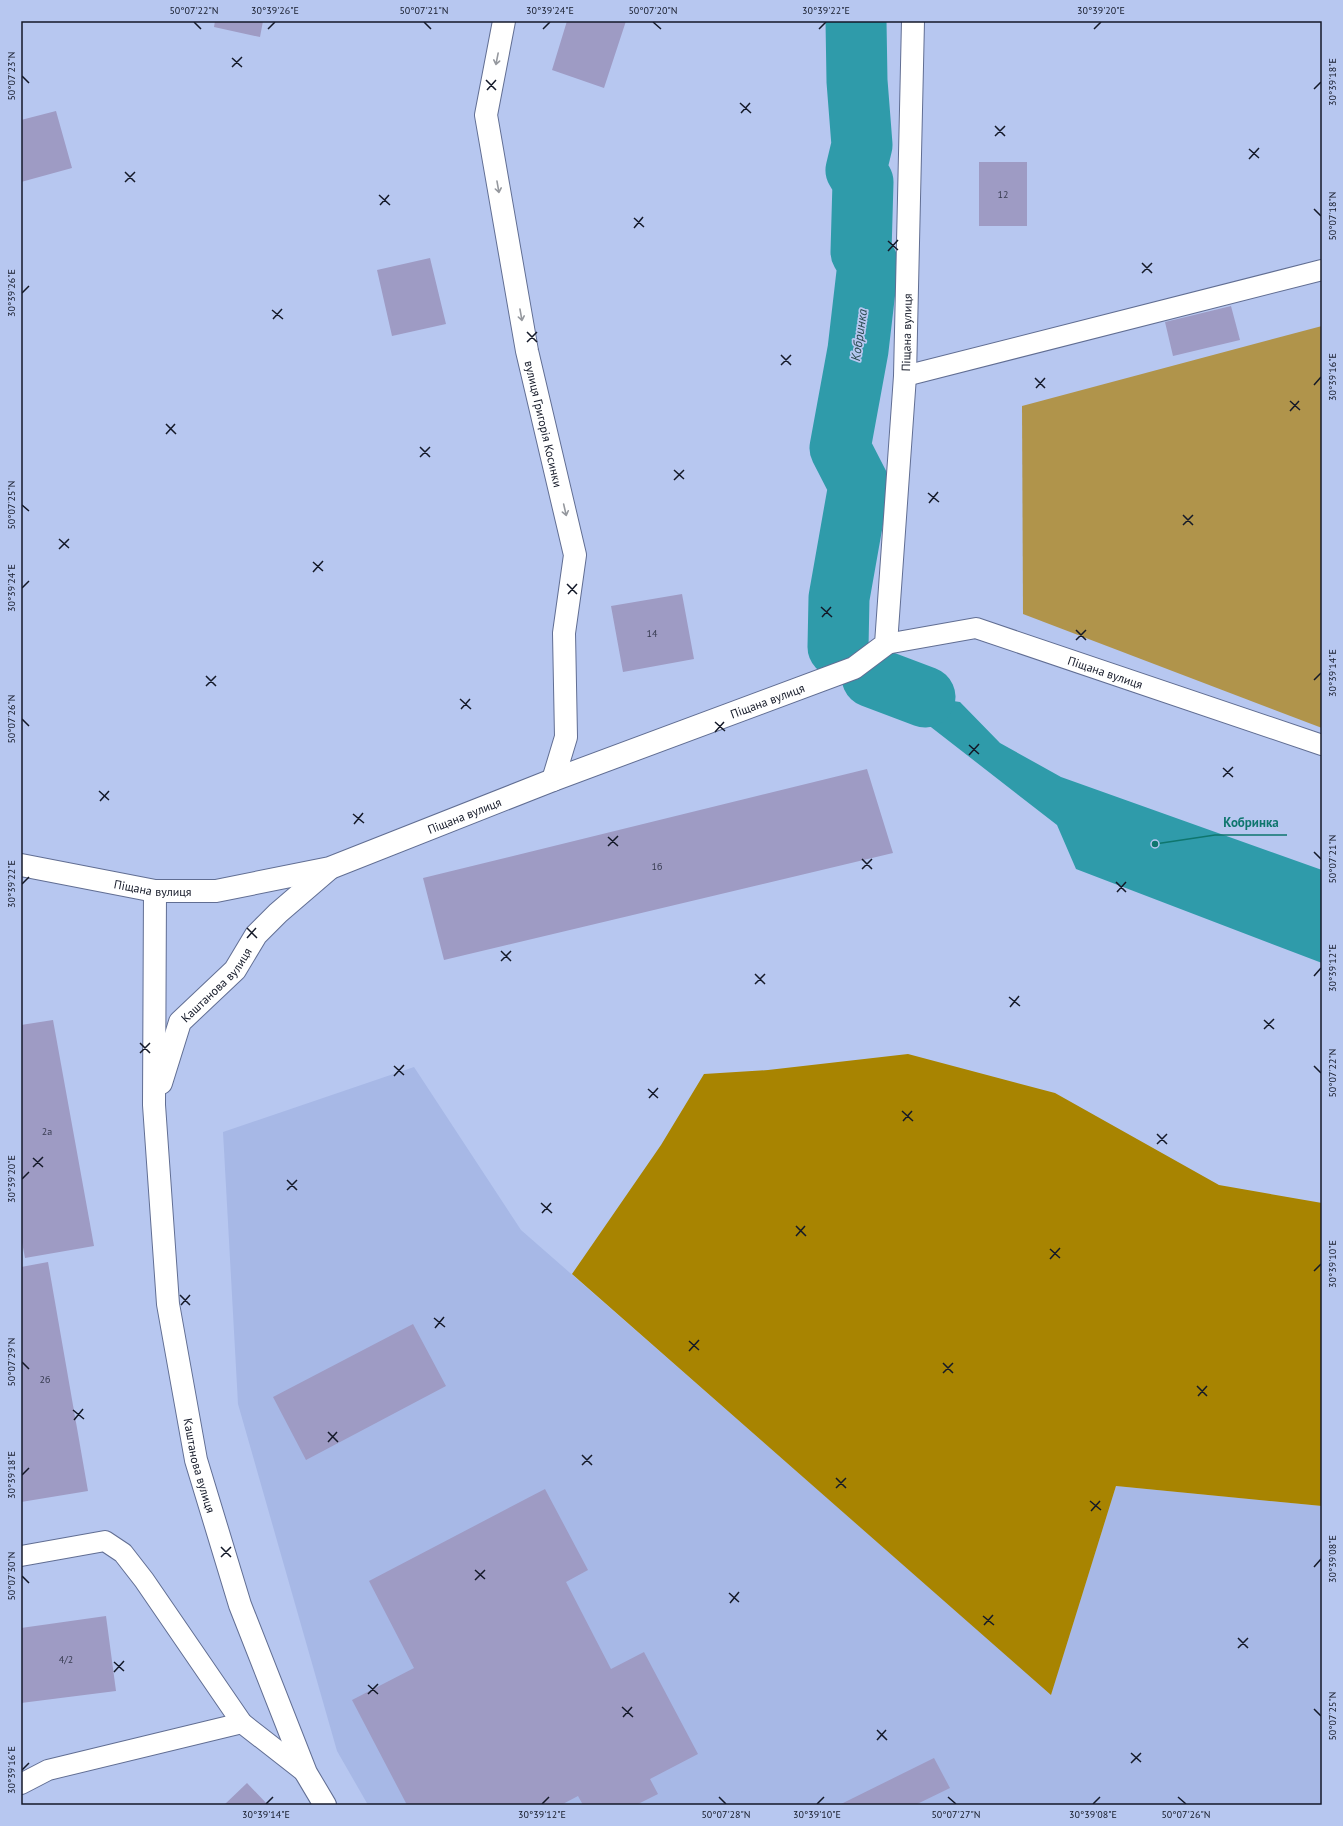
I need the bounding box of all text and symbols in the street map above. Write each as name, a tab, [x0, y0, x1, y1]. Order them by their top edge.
text: 50°07'22"N	[169, 4, 219, 17]
text: 30°39'26"E	[251, 4, 299, 17]
text: 50°07'21"N	[399, 4, 449, 17]
text: 30°39'24"E	[526, 4, 574, 17]
text: 50°07'20"N	[628, 4, 678, 17]
text: 30°39'22"E	[802, 4, 850, 17]
text: 30°39'20"E	[1077, 4, 1125, 17]
text: 50°07'23"N	[5, 51, 18, 101]
one-way arrow	[492, 52, 500, 65]
text: 30°39'18"E	[1326, 58, 1339, 106]
one-way arrow	[495, 180, 503, 193]
house number: 12	[998, 188, 1008, 201]
text: 50°07'18"N	[1326, 191, 1339, 241]
text: 30°39'26"E	[5, 269, 18, 317]
street label: Піщана вулиця	[898, 293, 914, 372]
water label: Кобринка	[847, 307, 871, 362]
one-way arrow	[517, 308, 525, 321]
text: 30°39'16"E	[1326, 353, 1339, 401]
street label: вулиця Григорія Косинки	[522, 359, 566, 489]
text: 50°07'25"N	[5, 480, 18, 530]
one-way arrow	[561, 503, 569, 516]
text: 30°39'24"E	[5, 564, 18, 612]
house number: 14	[647, 627, 658, 640]
text: 30°39'14"E	[1326, 649, 1339, 697]
street label: Піщана вулиця	[1066, 652, 1145, 691]
street label: Піщана вулиця	[728, 680, 806, 721]
text: 50°07'26"N	[5, 694, 18, 744]
street label: Піщана вулиця	[425, 794, 503, 836]
callout: Кобринка	[1215, 810, 1287, 835]
text: Кобринка	[1223, 814, 1279, 831]
text: 50°07'21"N	[1326, 834, 1339, 884]
text: 30°39'22"E	[5, 860, 18, 908]
house number: 1б	[652, 860, 662, 873]
street label: Піщана вулиця	[113, 876, 192, 899]
text: 30°39'12"E	[1326, 944, 1339, 992]
street label: Каштанова вулиця	[177, 945, 254, 1025]
text: 50°07'22"N	[1326, 1048, 1339, 1098]
house number: 2а	[42, 1125, 52, 1138]
text: 30°39'20"E	[5, 1155, 18, 1203]
text: 30°39'10"E	[1326, 1240, 1339, 1288]
text: 50°07'29"N	[5, 1337, 18, 1387]
house number: 2б	[40, 1373, 50, 1386]
street label: Каштанова вулиця	[181, 1417, 219, 1514]
text: 30°39'18"E	[5, 1451, 18, 1499]
text: 30°39'08"E	[1326, 1535, 1339, 1583]
text: 50°07'30"N	[5, 1551, 18, 1601]
house number: 4/2	[59, 1653, 73, 1666]
text: 50°07'25"N	[1326, 1691, 1339, 1741]
text: 30°39'16"E	[5, 1746, 18, 1794]
text: 30°39'14"E	[242, 1808, 290, 1821]
text: 30°39'12"E	[518, 1808, 566, 1821]
text: 50°07'28"N	[701, 1808, 751, 1821]
text: 30°39'10"E	[793, 1808, 841, 1821]
text: 50°07'27"N	[931, 1808, 981, 1821]
text: 30°39'08"E	[1069, 1808, 1117, 1821]
text: 50°07'26"N	[1161, 1808, 1211, 1821]

